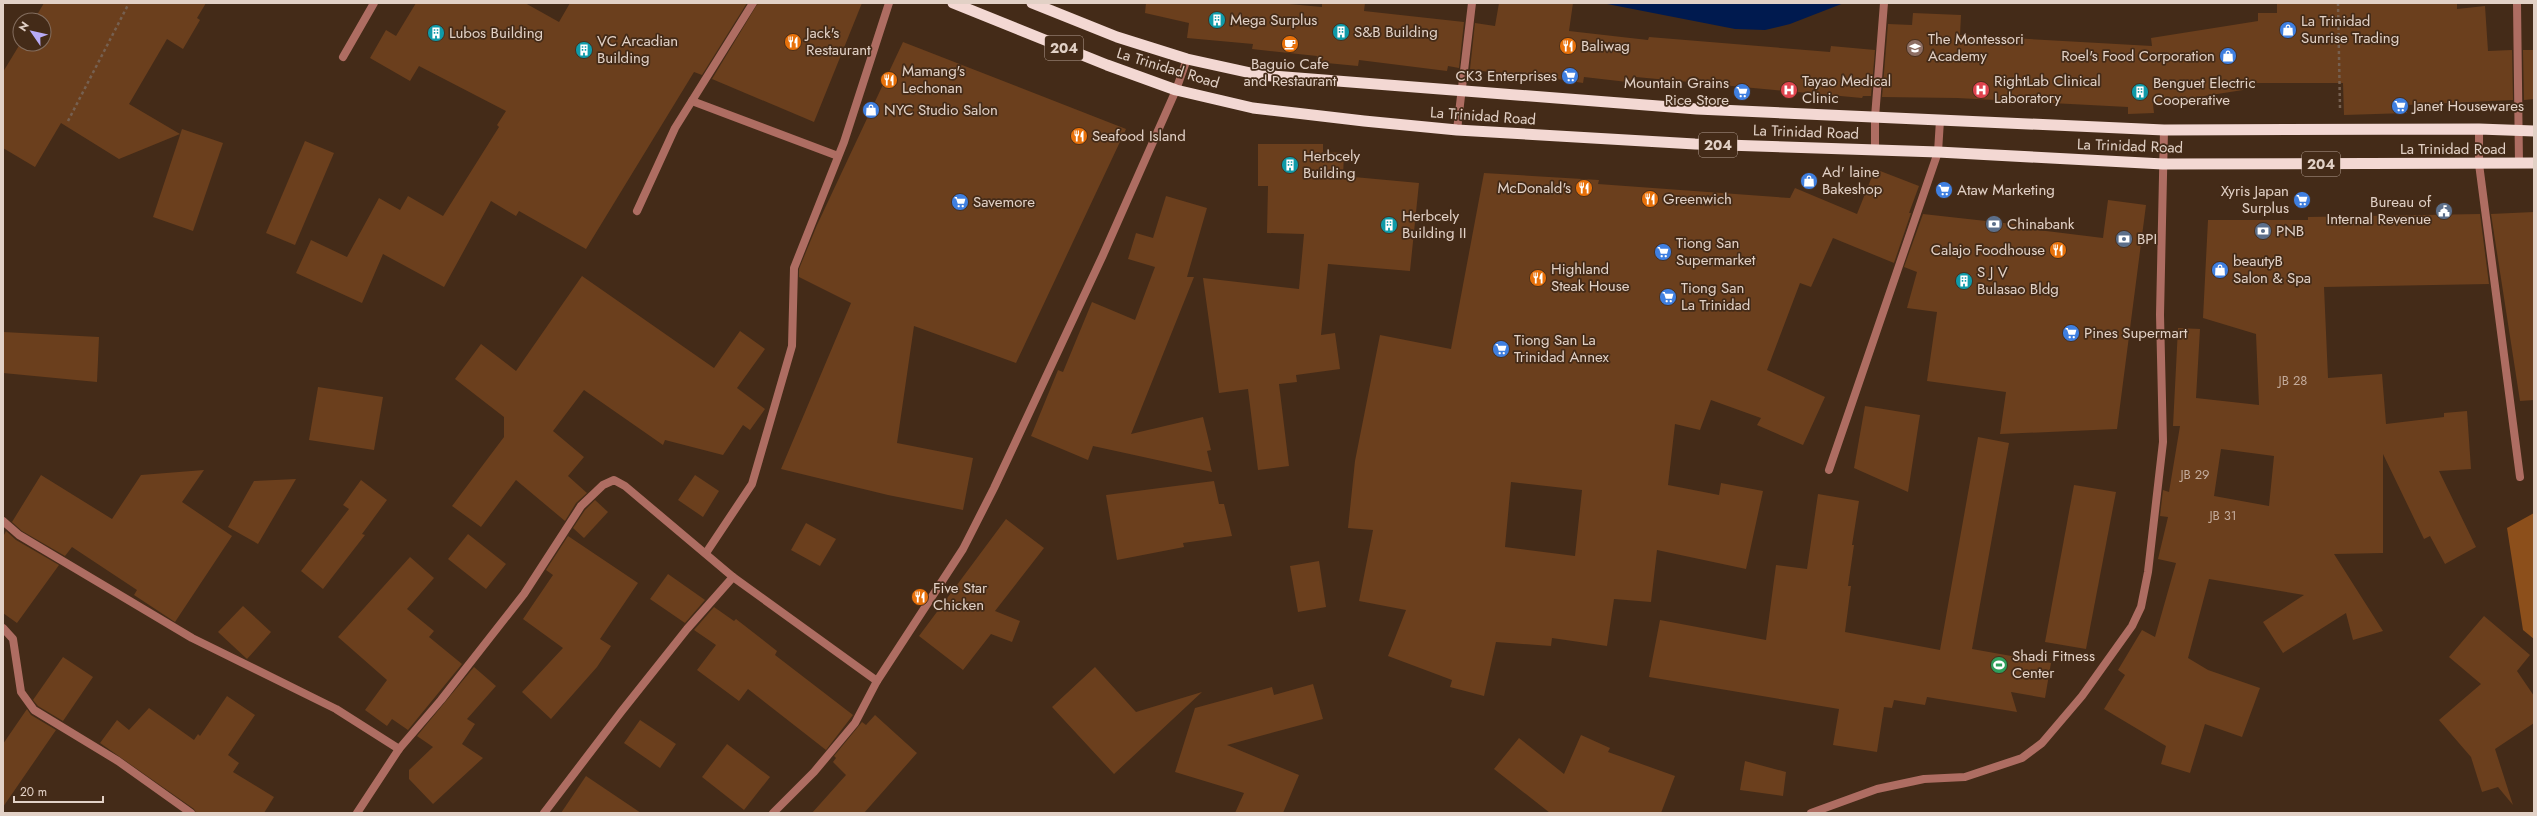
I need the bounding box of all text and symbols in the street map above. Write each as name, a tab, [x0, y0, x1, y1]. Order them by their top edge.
place label: Mega Surplus	[1230, 9, 1317, 31]
building icon: Mega Surplus	[1207, 10, 1227, 30]
place label: La Trinidad Sunrise Trading	[2301, 10, 2399, 49]
north arrow	[12, 12, 52, 52]
text: N	[15, 18, 33, 35]
shop icon: La Trinidad Sunrise Trading	[2278, 20, 2298, 40]
place label: S&B Building	[1354, 21, 1438, 43]
place label: Lubos Building	[449, 22, 543, 44]
place label: Jack's Restaurant	[804, 22, 871, 61]
building icon: S&B Building	[1331, 22, 1351, 42]
building icon: Lubos Building	[426, 23, 446, 43]
place label: The Montessori Academy	[1928, 28, 2024, 67]
place label: VC Arcadian Building	[597, 30, 678, 69]
restaurant icon: Jack's Restaurant	[783, 32, 803, 52]
cafe icon: Baguio Cafe and Restaurant	[1280, 34, 1300, 54]
place label: Baliwag	[1581, 35, 1630, 57]
road number: 204	[1045, 36, 1083, 60]
restaurant icon: Baliwag	[1558, 36, 1578, 56]
school or university icon: The Montessori Academy	[1905, 38, 1925, 58]
building icon: VC Arcadian Building	[574, 40, 594, 60]
street label: La Trinidad Road	[1114, 42, 1222, 94]
place label: Roel's Food Corporation	[2061, 45, 2215, 67]
shop icon: Roel's Food Corporation	[2218, 46, 2238, 66]
place label: Baguio Cafe and Restaurant	[1244, 53, 1337, 92]
place label: Mamang's Lechonan	[902, 60, 965, 99]
place label: CK3 Enterprises	[1456, 65, 1557, 87]
supermarket icon: CK3 Enterprises	[1560, 66, 1580, 86]
restaurant icon: Mamang's Lechonan	[879, 70, 899, 90]
place label: Tayao Medical Clinic	[1802, 70, 1891, 109]
place label: RightLab Clinical Laboratory	[1994, 70, 2101, 109]
place label: Mountain Grains Rice Store	[1624, 72, 1729, 111]
place label: Benguet Electric Cooperative	[2153, 72, 2256, 111]
hospital icon: Tayao Medical Clinic	[1779, 80, 1799, 100]
hospital icon: RightLab Clinical Laboratory	[1971, 80, 1991, 100]
supermarket icon: Mountain Grains Rice Store	[1732, 82, 1752, 102]
building icon: Benguet Electric Cooperative	[2130, 82, 2150, 102]
place label: Janet Housewares	[2411, 95, 2524, 117]
supermarket icon: Janet Housewares	[2390, 96, 2410, 116]
place label: NYC Studio Salon	[884, 99, 998, 121]
shop icon: NYC Studio Salon	[861, 100, 881, 120]
street label: La Trinidad Road	[1429, 101, 1537, 131]
street label: La Trinidad Road	[1753, 119, 1859, 145]
place label: Seafood Island	[1092, 125, 1186, 147]
restaurant icon: Seafood Island	[1069, 126, 1089, 146]
road number: 204	[1699, 133, 1737, 157]
street label: La Trinidad Road	[2077, 133, 2183, 159]
street label: La Trinidad Road	[2400, 138, 2506, 160]
place label: Herbcely Building	[1303, 145, 1360, 184]
road number: 204	[2302, 152, 2340, 176]
building icon: Herbcely Building	[1280, 155, 1300, 175]
place label: Ad' laine Bakeshop	[1822, 161, 1883, 200]
shop icon: Ad' laine Bakeshop	[1799, 171, 1819, 191]
place label: McDonald's	[1497, 177, 1571, 199]
restaurant icon: McDonald's	[1574, 178, 1594, 198]
place label: Ataw Marketing	[1957, 179, 2055, 201]
supermarket icon: Ataw Marketing	[1934, 180, 1954, 200]
place label: Xyris Japan Surplus	[2221, 180, 2289, 219]
place label: Greenwich	[1663, 188, 1732, 210]
restaurant icon: Greenwich	[1640, 189, 1660, 209]
supermarket icon: Xyris Japan Surplus	[2292, 190, 2312, 210]
place label: Savemore	[973, 191, 1035, 213]
place label: Bureau of Internal Revenue	[2326, 191, 2432, 230]
supermarket icon: Savemore	[950, 192, 970, 212]
public building icon: Bureau of Internal Revenue	[2434, 201, 2454, 221]
place label: Herbcely Building II	[1402, 205, 1466, 244]
place label: Chinabank	[2007, 213, 2075, 235]
bank icon: Chinabank	[1984, 214, 2004, 234]
building icon: Herbcely Building II	[1379, 215, 1399, 235]
place label: PNB	[2276, 220, 2304, 242]
bank icon: PNB	[2253, 221, 2273, 241]
place label: BPI	[2137, 228, 2157, 250]
bank icon: BPI	[2114, 229, 2134, 249]
place label: Tiong San Supermarket	[1676, 232, 1756, 271]
place label: Calajo Foodhouse	[1931, 239, 2045, 261]
restaurant icon: Calajo Foodhouse	[2048, 240, 2068, 260]
supermarket icon: Tiong San Supermarket	[1653, 242, 1673, 262]
place label: beautyB Salon & Spa	[2233, 250, 2311, 289]
place label: Highland Steak House	[1551, 258, 1630, 297]
shop icon: beautyB Salon & Spa	[2210, 260, 2230, 280]
place label: S J V Bulasao Bldg	[1977, 261, 2059, 300]
restaurant icon: Highland Steak House	[1528, 268, 1548, 288]
building icon: S J V Bulasao Bldg	[1954, 271, 1974, 291]
place label: Tiong San La Trinidad	[1681, 277, 1750, 316]
supermarket icon: Tiong San La Trinidad	[1658, 287, 1678, 307]
place label: Pines Supermart	[2084, 322, 2188, 344]
supermarket icon: Pines Supermart	[2061, 323, 2081, 343]
place label: Tiong San La Trinidad Annex	[1514, 329, 1610, 368]
supermarket icon: Tiong San La Trinidad Annex	[1491, 339, 1511, 359]
house number: JB 28	[2277, 371, 2307, 390]
house number: JB 29	[2178, 465, 2210, 484]
house number: JB 31	[2207, 506, 2237, 525]
place label: Five Star Chicken	[933, 577, 988, 616]
restaurant icon: Five Star Chicken	[910, 587, 930, 607]
place label: Shadi Fitness Center	[2012, 645, 2095, 684]
sports icon: Shadi Fitness Center	[1989, 655, 2009, 675]
scale bar	[14, 778, 103, 804]
text: 20 m	[20, 783, 47, 801]

